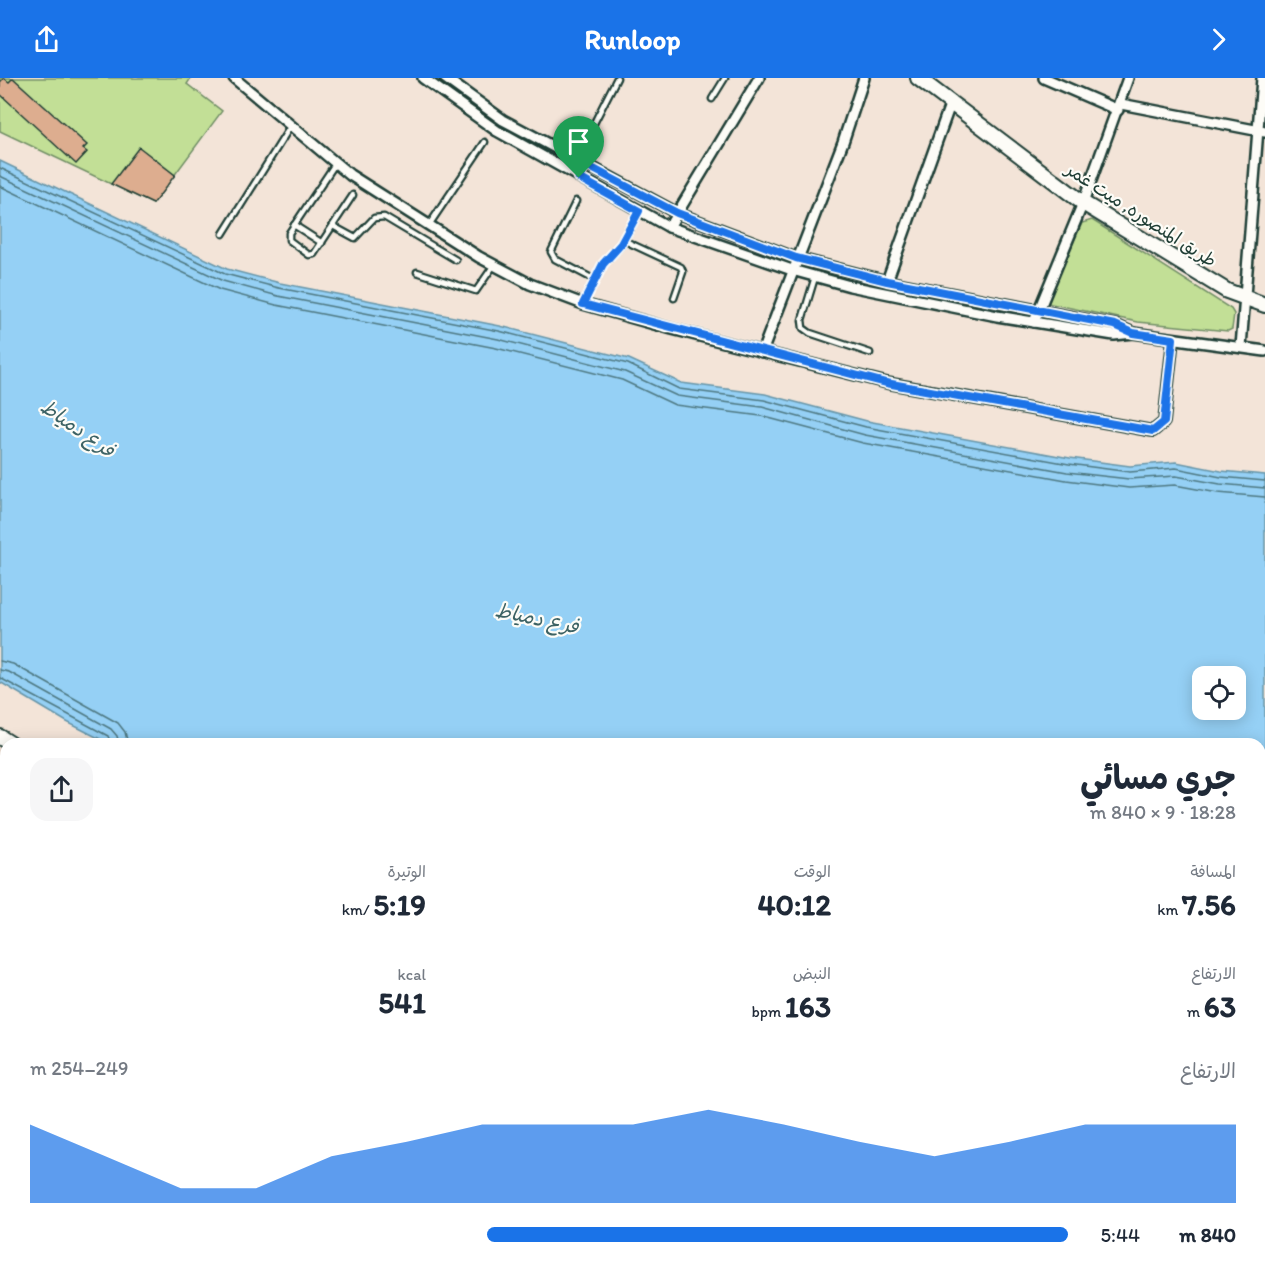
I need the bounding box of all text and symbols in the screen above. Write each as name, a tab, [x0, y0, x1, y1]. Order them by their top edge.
icon: share	[30, 23, 63, 56]
text: Runloop	[585, 23, 680, 56]
icon: forward	[1202, 23, 1235, 56]
pin	[553, 116, 604, 178]
icon: arrive	[562, 125, 595, 158]
street label: طريق المنصوره, ميت غمر	[1060, 157, 1221, 272]
water label: فرع دمياط	[35, 394, 120, 465]
water label: فرع دمياط	[493, 597, 582, 642]
map controls	[1192, 666, 1246, 720]
button: locate	[1192, 666, 1246, 720]
button: share	[30, 758, 93, 821]
text: جري مسائي	[1080, 758, 1236, 797]
text: 18:28 · 9 × 840 m	[1090, 800, 1236, 824]
text: الوتيرة	[387, 862, 426, 881]
text: الوقت	[794, 862, 831, 881]
text: المسافة	[1190, 862, 1236, 881]
text: 5:19	[373, 886, 426, 923]
text: 40:12	[757, 886, 831, 923]
text: 7.56	[1182, 886, 1236, 923]
text: /km	[342, 900, 373, 919]
text: km	[1157, 900, 1182, 919]
text: النبض	[793, 964, 831, 983]
text: الارتفاع	[1191, 964, 1236, 983]
text: kcal	[398, 965, 426, 984]
text: 541	[378, 984, 426, 1021]
text: 163	[785, 988, 831, 1025]
text: 63	[1204, 988, 1236, 1025]
text: bpm	[752, 1002, 785, 1021]
text: m	[1187, 1002, 1204, 1021]
text: 249–254 m	[30, 1056, 129, 1080]
text: الارتفاع	[1180, 1059, 1236, 1083]
text: 5:44	[1101, 1223, 1140, 1247]
text: 840 m	[1179, 1223, 1236, 1247]

